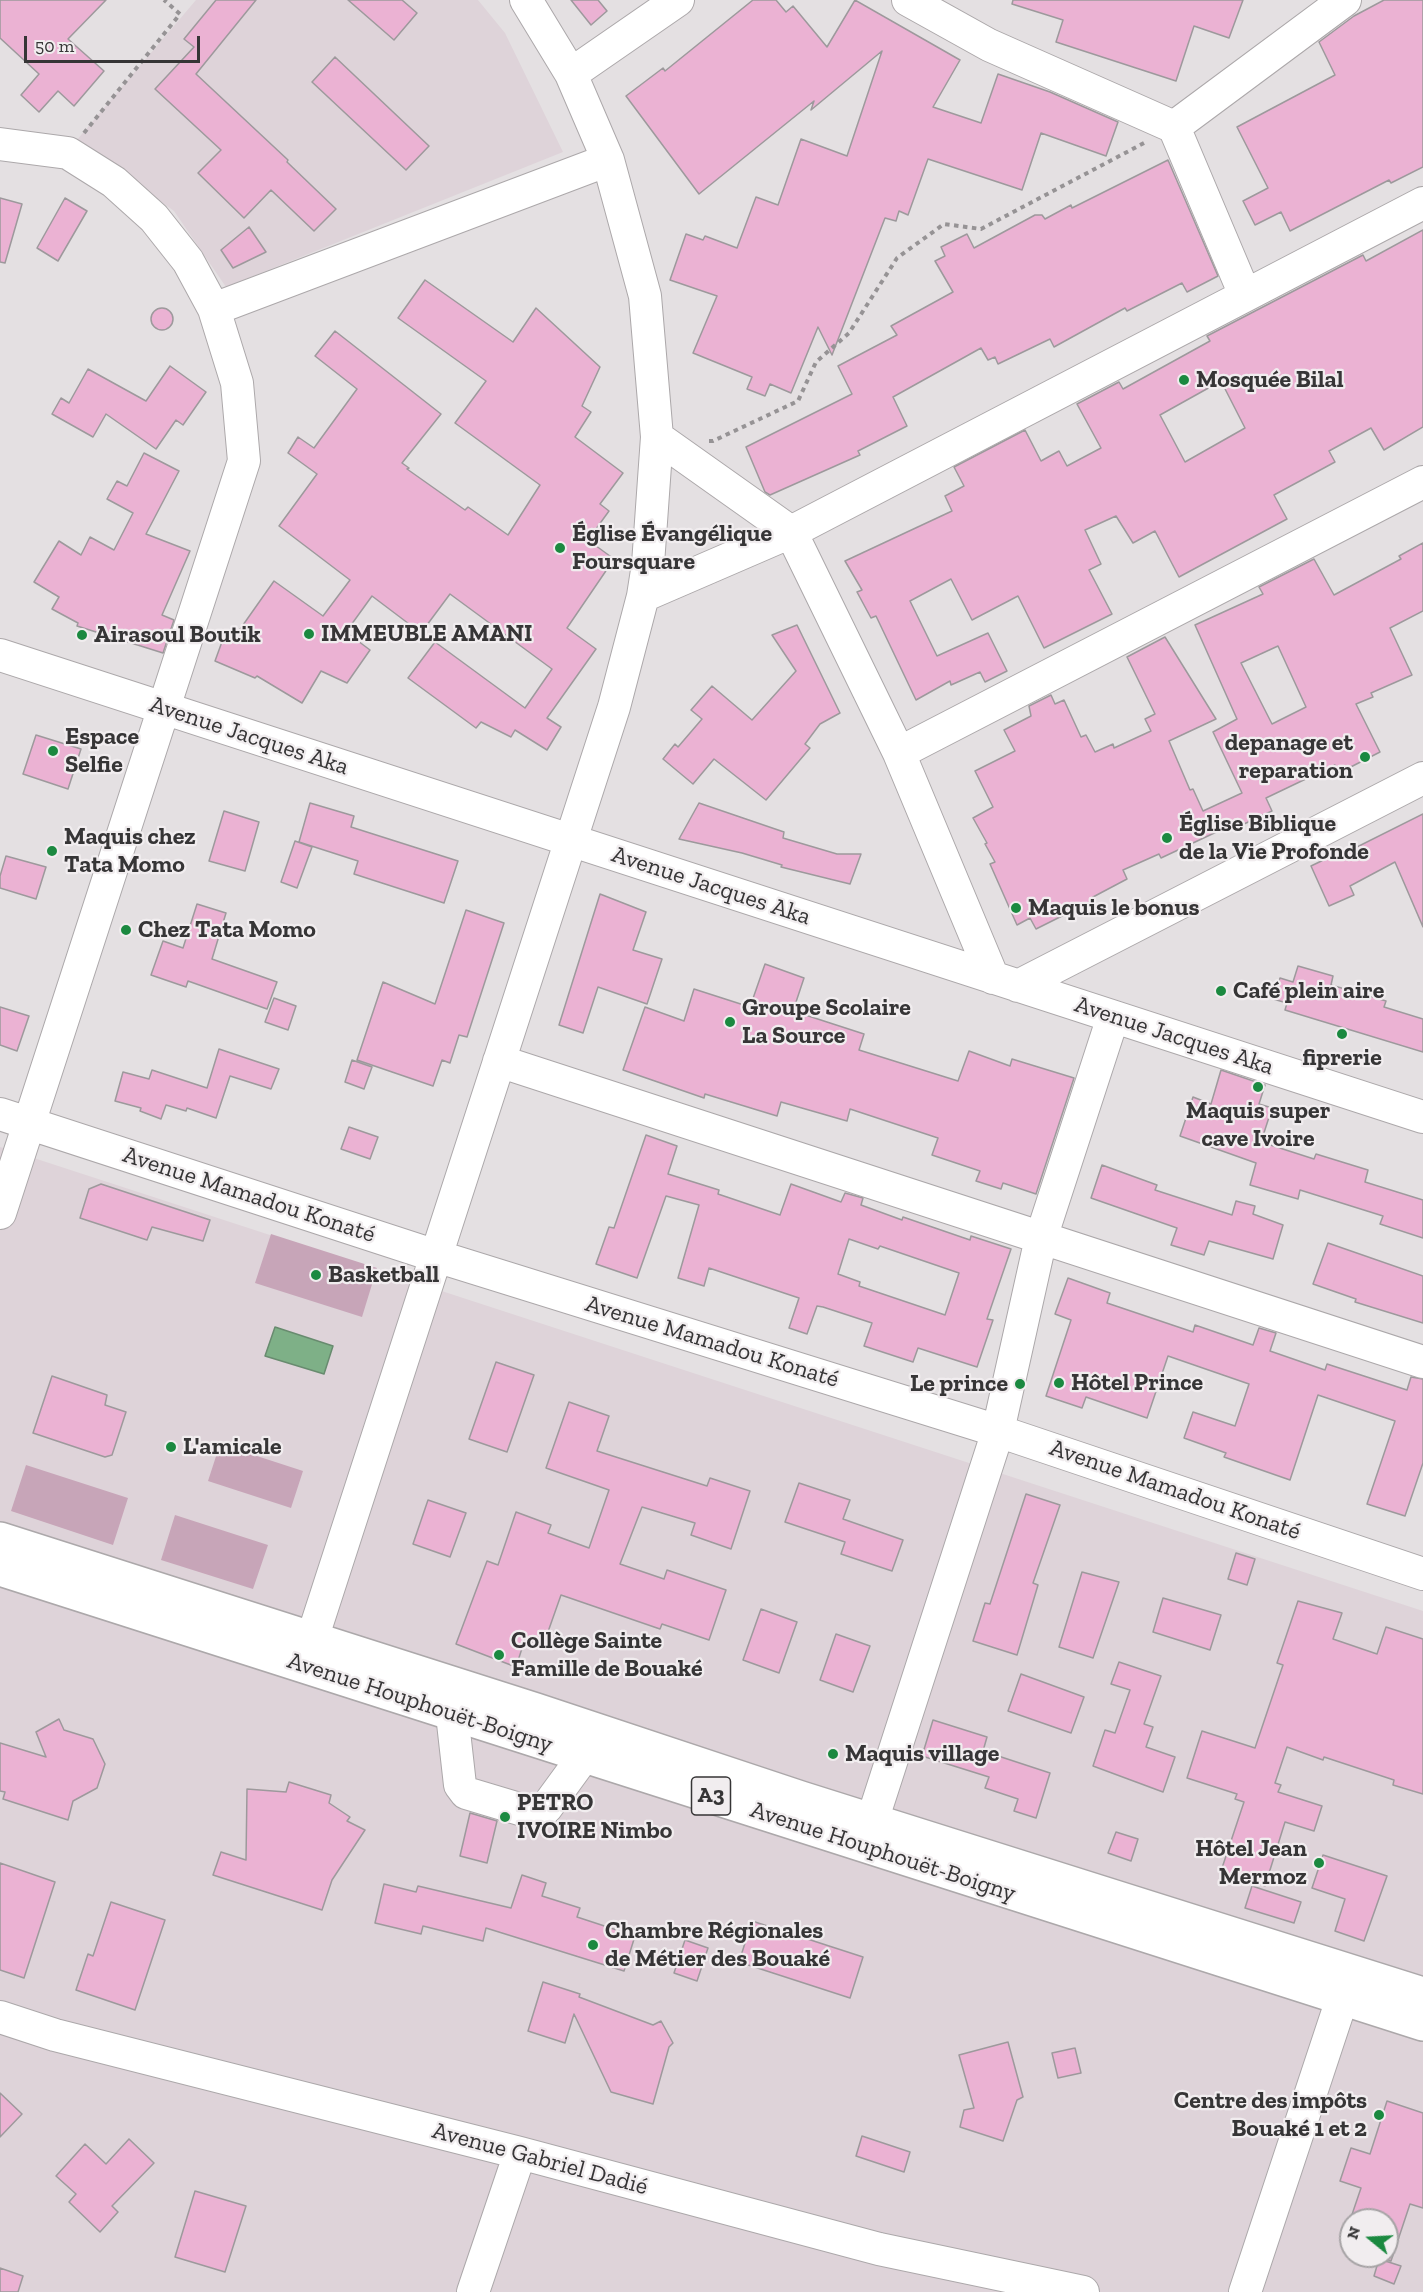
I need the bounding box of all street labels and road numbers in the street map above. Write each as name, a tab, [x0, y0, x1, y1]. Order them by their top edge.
street label: Avenue Jacques Aka	[146, 690, 352, 782]
street label: Avenue Jacques Aka	[608, 840, 814, 932]
street label: Avenue Jacques Aka	[1071, 990, 1277, 1082]
street label: Avenue Mamadou Konaté	[119, 1141, 379, 1249]
street label: Avenue Mamadou Konaté	[582, 1290, 842, 1394]
street label: Avenue Mamadou Konaté	[1046, 1433, 1304, 1547]
street label: Avenue Houphouët-Boigny	[284, 1646, 556, 1760]
road number: A3	[692, 1777, 730, 1815]
street label: Avenue Houphouët-Boigny	[747, 1795, 1019, 1909]
street label: Avenue Gabriel Dadié	[429, 2116, 651, 2202]

